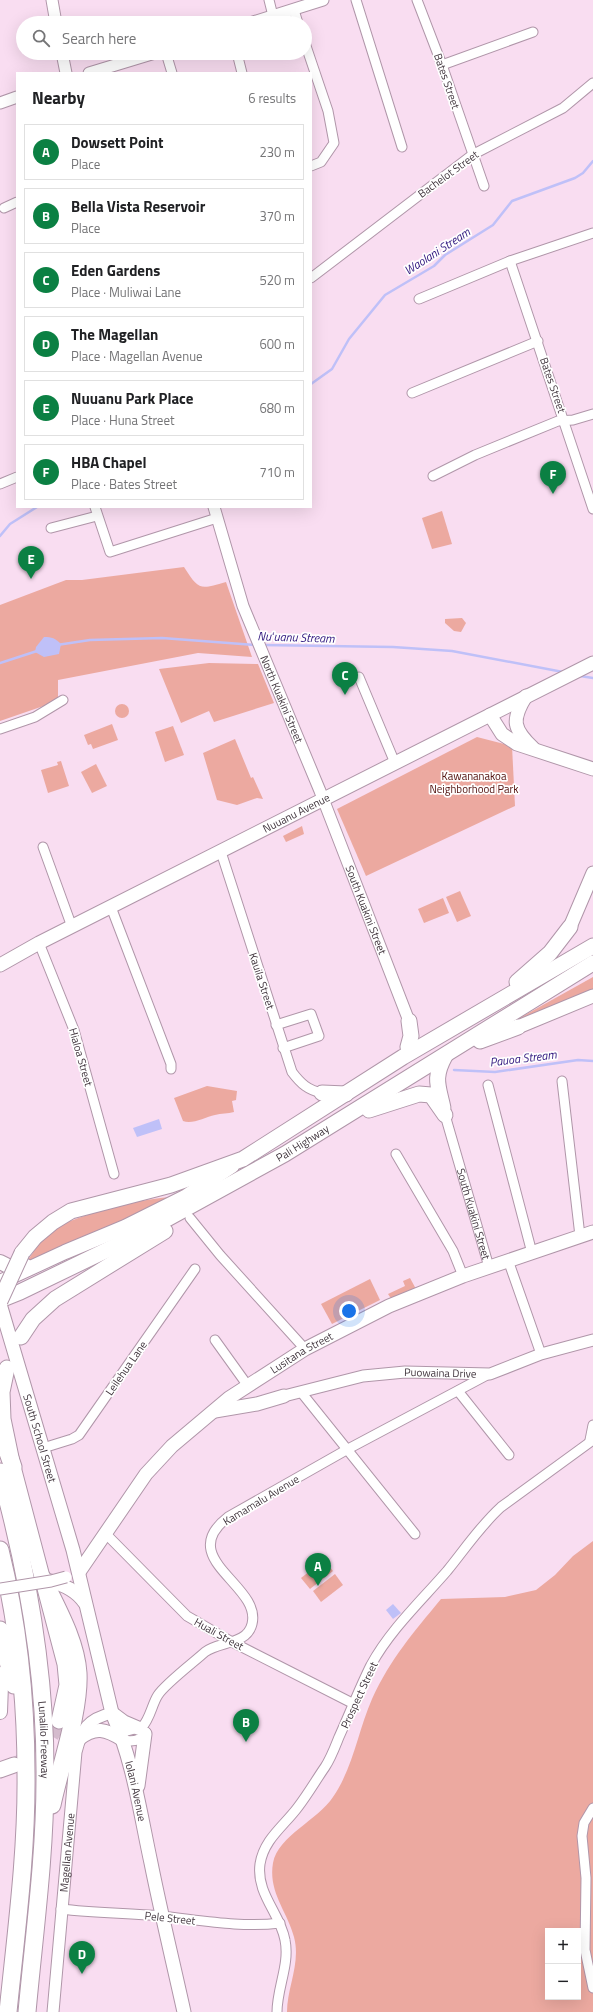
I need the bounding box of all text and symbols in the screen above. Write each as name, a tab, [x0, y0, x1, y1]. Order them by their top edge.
search box	[16, 16, 312, 60]
icon: search	[30, 27, 52, 49]
text: Search here	[62, 27, 136, 50]
street label: Bates Street	[430, 51, 464, 111]
text: Nearby	[32, 85, 85, 111]
text: 6 results	[248, 88, 296, 108]
text: Dowsett Point	[71, 131, 164, 154]
text: A	[42, 142, 50, 162]
text: 230 m	[259, 142, 295, 162]
street label: Bachelot Street	[414, 146, 482, 201]
text: Place	[71, 154, 100, 174]
text: Bella Vista Reservoir	[71, 195, 205, 218]
text: B	[42, 206, 50, 226]
text: 370 m	[259, 206, 295, 226]
text: Place	[71, 218, 100, 238]
water label: Waolani Stream	[400, 222, 474, 280]
text: Eden Gardens	[71, 259, 160, 282]
text: C	[42, 270, 50, 290]
text: 520 m	[259, 270, 295, 290]
text: Place · Muliwai Lane	[71, 282, 181, 302]
text: The Magellan	[71, 323, 158, 346]
text: D	[42, 334, 50, 354]
text: 600 m	[259, 334, 295, 354]
text: Place · Magellan Avenue	[71, 346, 203, 366]
street label: Bates Street	[536, 355, 570, 415]
text: Nuuanu Park Place	[71, 387, 193, 410]
text: E	[42, 398, 50, 418]
text: 680 m	[259, 398, 295, 418]
text: Place · Huna Street	[71, 410, 174, 430]
text: HBA Chapel	[71, 451, 146, 474]
pin: F	[540, 461, 566, 494]
text: F	[43, 462, 49, 482]
text: 710 m	[259, 462, 295, 482]
text: Place · Bates Street	[71, 474, 177, 494]
pin: E	[18, 546, 44, 579]
water label: Nuʻuanu Stream	[257, 626, 336, 648]
street label: North Kuakini Street	[256, 653, 307, 745]
pin: C	[332, 662, 358, 695]
park label: Kawananakoa Neighborhood Park	[429, 768, 519, 797]
street label: Nuuanu Avenue	[260, 789, 333, 837]
street label: South Kuakini Street	[342, 863, 391, 957]
street label: Kauila Street	[245, 951, 279, 1012]
street label: Hialoa Street	[65, 1026, 97, 1088]
water label: Pauoa Stream	[488, 1044, 558, 1072]
street label: Pali Highway	[273, 1120, 333, 1166]
street label: South Kuakini Street	[453, 1166, 494, 1262]
your location	[339, 1301, 359, 1321]
street label: Lusitana Street	[267, 1328, 336, 1377]
street label: Leilehua Lane	[101, 1337, 151, 1398]
street label: Puowaina Drive	[404, 1364, 477, 1382]
street label: South School Street	[19, 1392, 61, 1484]
street label: Kamamalu Avenue	[220, 1471, 303, 1529]
pin: A	[305, 1553, 331, 1586]
street label: Huali Street	[191, 1614, 247, 1654]
street label: Prospect Street	[337, 1659, 382, 1731]
street label: Lunalilo Freeway	[34, 1700, 53, 1779]
pin: B	[233, 1709, 259, 1742]
street label: Iolani Avenue	[121, 1759, 150, 1823]
street label: Magellan Avenue	[56, 1812, 79, 1893]
street label: Pele Street	[144, 1907, 196, 1929]
map controls	[545, 1928, 581, 2000]
button: +	[545, 1928, 581, 1964]
pin: D	[69, 1941, 95, 1974]
button: −	[545, 1964, 581, 2000]

